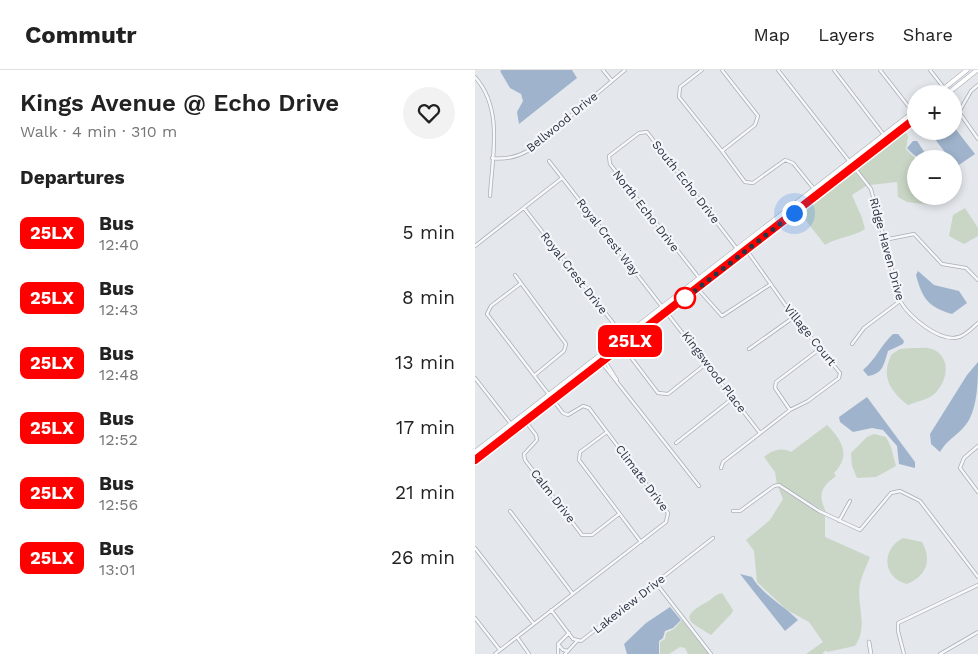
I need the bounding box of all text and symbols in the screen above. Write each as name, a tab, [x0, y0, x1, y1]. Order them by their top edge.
text: Commutr	[25, 21, 137, 49]
text: Map	[753, 24, 790, 45]
text: Layers	[818, 24, 875, 45]
text: Share	[903, 24, 953, 45]
map controls	[907, 85, 962, 205]
button: +	[907, 85, 962, 140]
button: heart	[403, 87, 455, 139]
text: Kings Avenue @ Echo Drive	[20, 89, 339, 117]
street label: Bellwood Drive	[524, 89, 601, 155]
text: Walk · 4 min · 310 m	[20, 122, 177, 141]
street label: South Echo Drive	[649, 138, 723, 226]
button: −	[907, 150, 962, 205]
text: Departures	[20, 166, 125, 189]
street label: North Echo Drive	[610, 167, 682, 255]
street label: Royal Crest Way	[574, 196, 643, 279]
street label: Ridge Haven Drive	[867, 196, 907, 302]
your location	[782, 201, 807, 226]
text: Bus	[99, 212, 134, 235]
text: 5 min	[403, 221, 455, 244]
text: 25LX	[30, 222, 74, 243]
street label: Royal Crest Drive	[538, 229, 610, 317]
text: 12:40	[99, 235, 139, 254]
text: Bus	[99, 277, 134, 300]
text: 8 min	[402, 286, 455, 309]
text: 25LX	[30, 287, 74, 308]
unlabelled marker	[674, 287, 696, 309]
text: 12:43	[99, 300, 138, 319]
street label: Village Court	[781, 301, 839, 369]
line badge: 25LX	[595, 325, 665, 357]
street label: Kingswood Place	[679, 329, 749, 415]
text: 25LX	[608, 330, 652, 351]
text: Bus	[99, 342, 134, 365]
text: 13 min	[395, 351, 455, 374]
text: 25LX	[30, 352, 74, 373]
text: 12:48	[99, 365, 139, 384]
text: Bus	[99, 407, 134, 430]
text: 17 min	[396, 416, 455, 439]
text: 25LX	[30, 417, 74, 438]
text: 12:52	[99, 430, 138, 449]
street label: Climate Drive	[613, 442, 671, 514]
street label: Calm Drive	[528, 466, 578, 526]
text: Bus	[99, 472, 134, 495]
text: 21 min	[395, 481, 455, 504]
text: 25LX	[30, 482, 74, 503]
text: 12:56	[99, 495, 138, 514]
text: Bus	[99, 537, 134, 560]
text: 26 min	[391, 546, 455, 569]
text: 25LX	[30, 547, 74, 568]
text: 13:01	[99, 560, 136, 579]
street label: Lakeview Drive	[590, 572, 668, 636]

